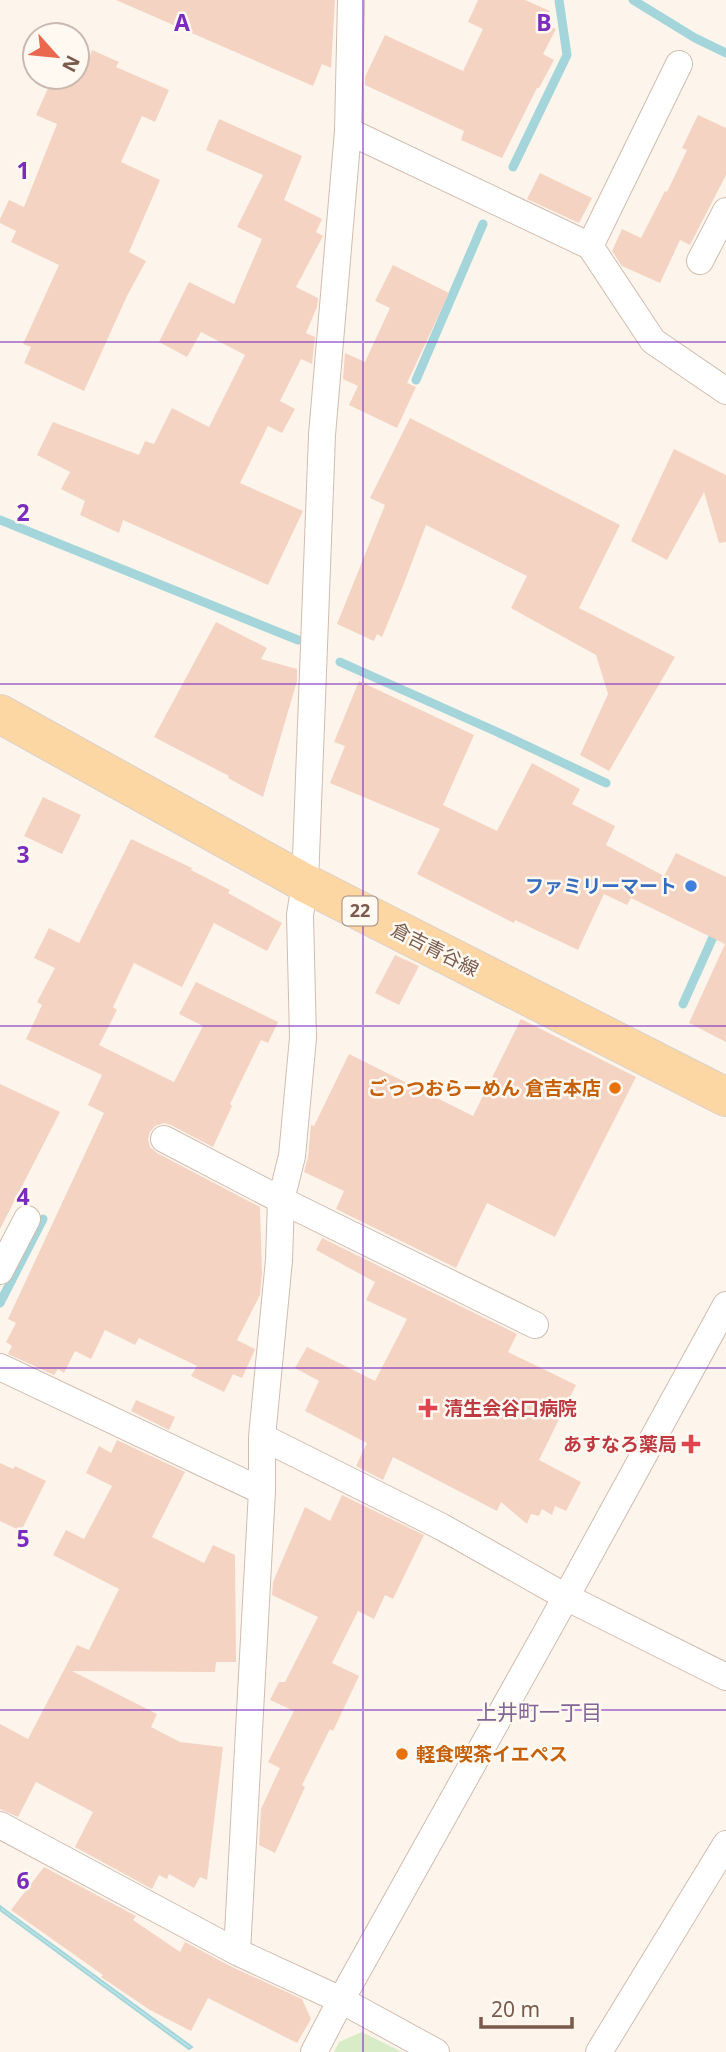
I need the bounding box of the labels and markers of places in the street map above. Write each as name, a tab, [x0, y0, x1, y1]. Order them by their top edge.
place label: ファミリーマート	[525, 873, 677, 899]
marker: ファミリーマート	[683, 878, 699, 894]
place label: ごっつおらーめん 倉吉本店	[368, 1075, 601, 1101]
marker: ごっつおらーめん 倉吉本店	[607, 1080, 623, 1096]
place label: 清生会谷口病院	[444, 1395, 577, 1421]
marker: 清生会谷口病院	[418, 1398, 438, 1418]
place label: あすなろ薬局	[563, 1431, 677, 1457]
marker: あすなろ薬局	[683, 1436, 699, 1452]
place label: 軽食喫茶イエペス	[416, 1741, 568, 1767]
marker: 軽食喫茶イエペス	[394, 1746, 410, 1762]

